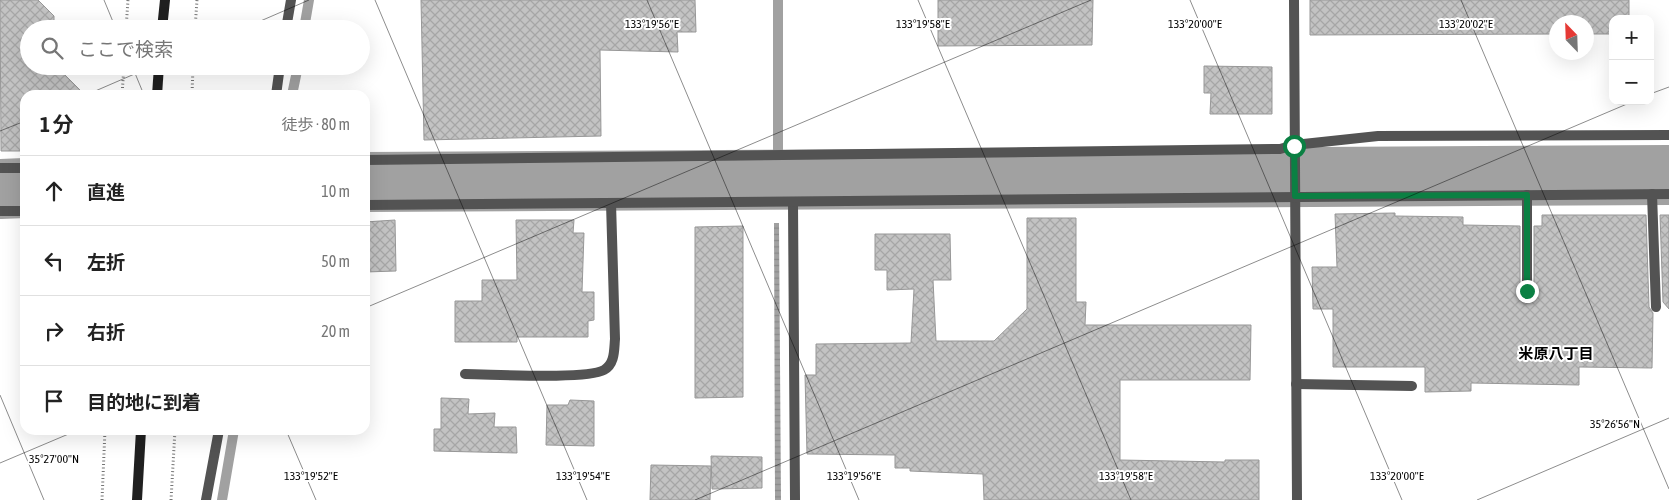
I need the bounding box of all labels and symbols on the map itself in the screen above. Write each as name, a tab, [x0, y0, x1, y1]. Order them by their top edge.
north arrow	[1549, 15, 1594, 60]
text: 133°19'56"E	[625, 17, 679, 31]
text: 133°19'58"E	[896, 17, 950, 31]
text: 133°20'00"E	[1168, 17, 1222, 31]
text: 133°20'02"E	[1439, 17, 1493, 31]
route start	[1283, 135, 1306, 158]
route end	[1516, 280, 1539, 303]
district label: 米原八丁目	[1518, 345, 1594, 362]
text: 35°26'56"N	[1590, 417, 1640, 431]
text: 35°27'00"N	[29, 452, 79, 466]
text: 133°19'52"E	[284, 469, 338, 483]
text: 133°19'54"E	[556, 469, 610, 483]
text: 133°19'56"E	[827, 469, 881, 483]
text: 133°19'58"E	[1099, 469, 1153, 483]
text: 133°20'00"E	[1370, 469, 1424, 483]

